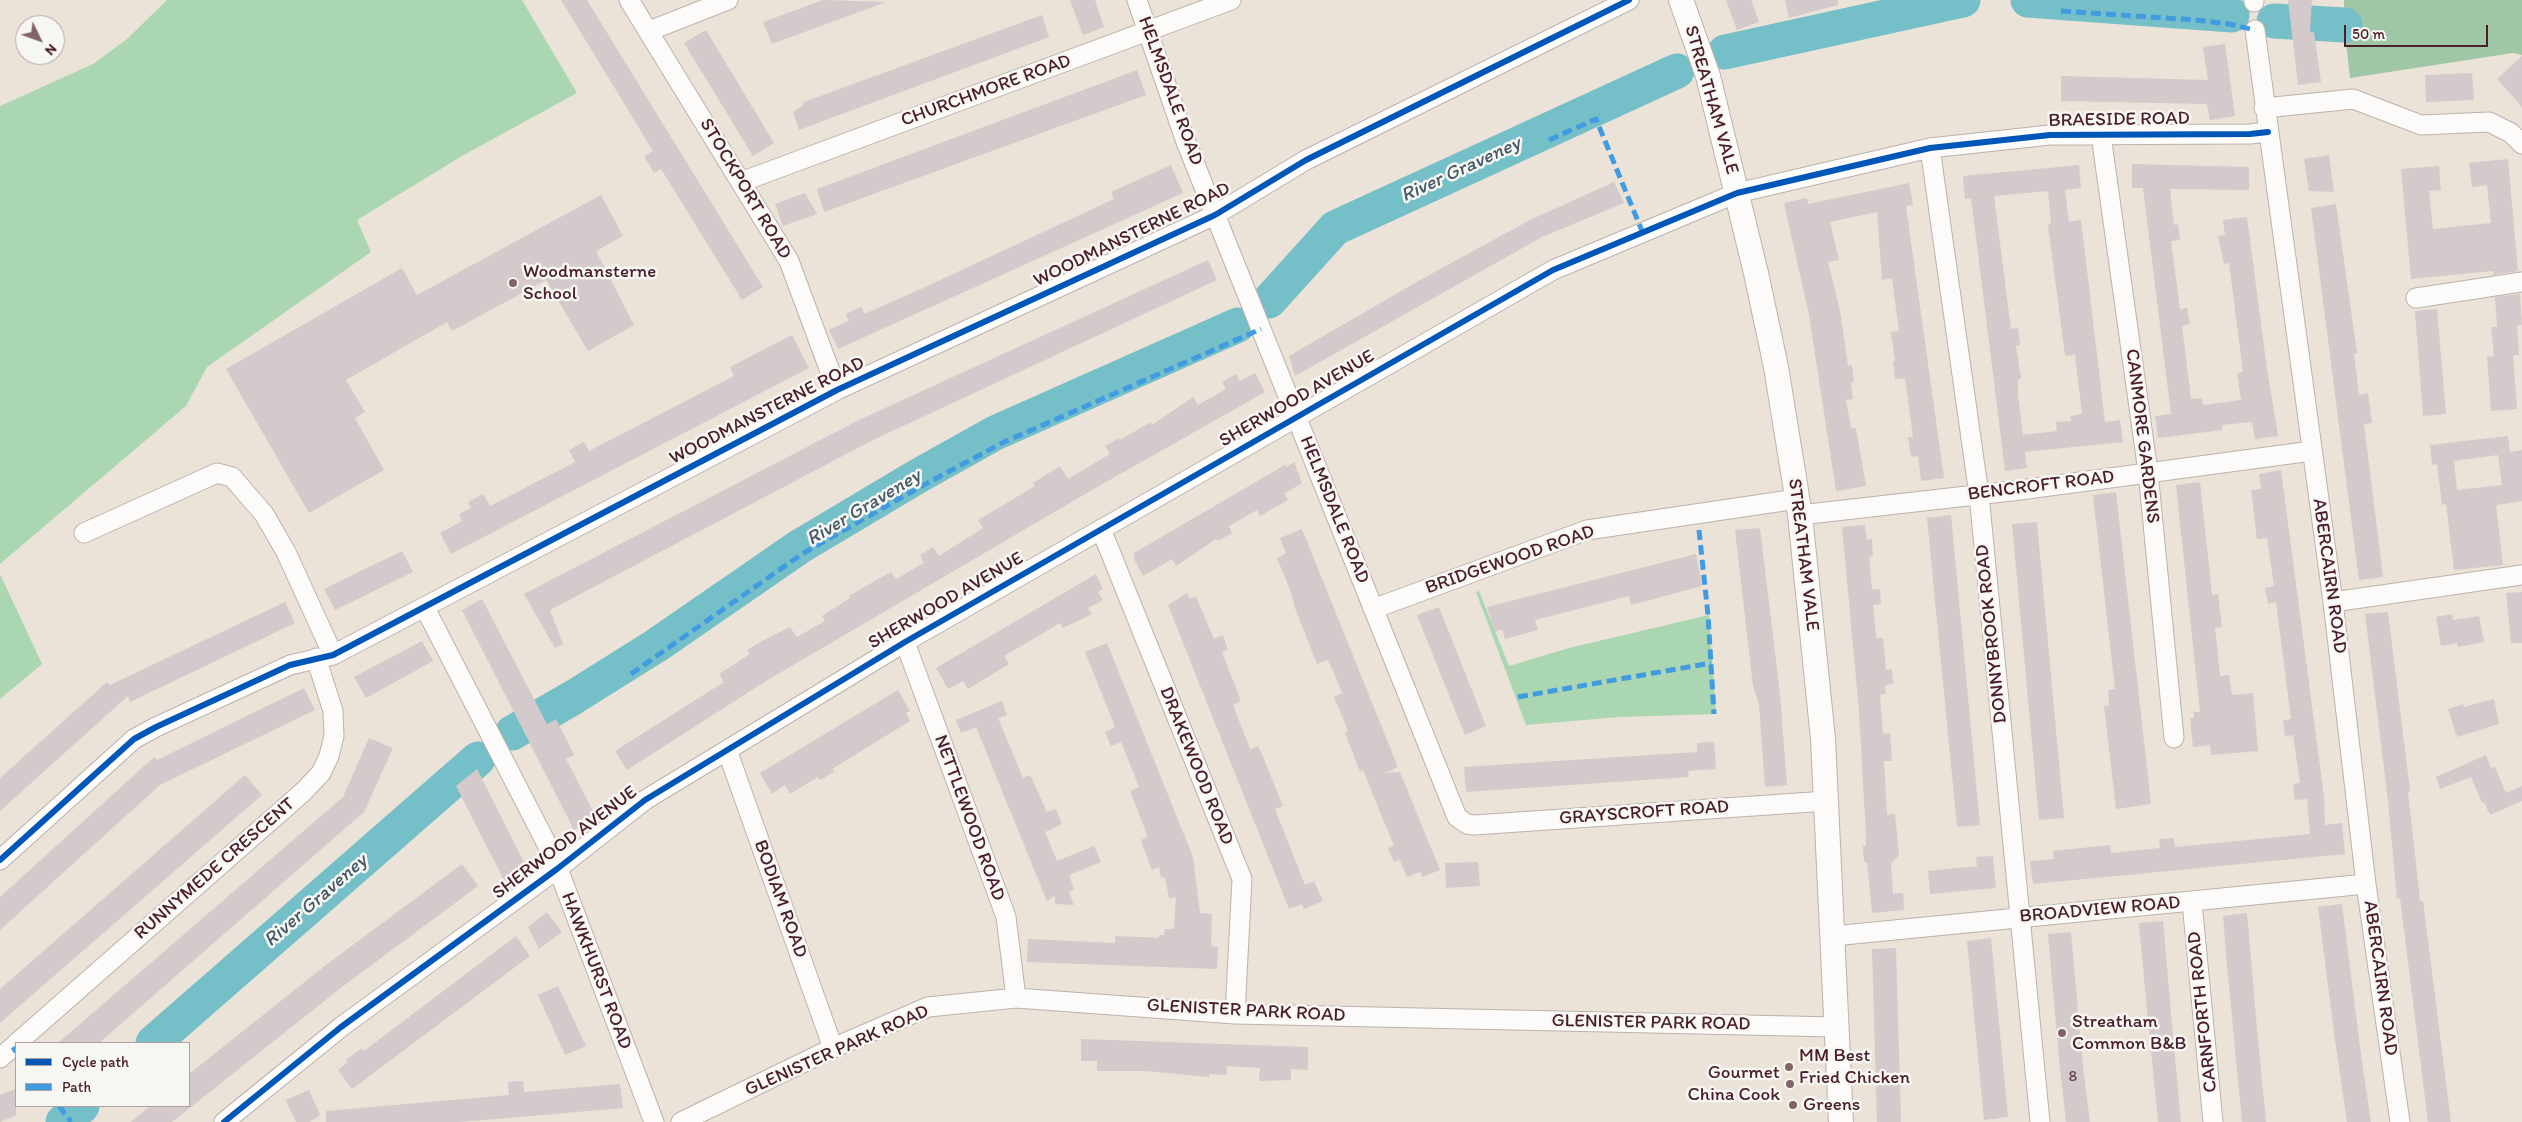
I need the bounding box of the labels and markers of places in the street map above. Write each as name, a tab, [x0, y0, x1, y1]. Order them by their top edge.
place label: Woodmansterne School	[523, 261, 656, 305]
marker: Woodmansterne School	[507, 277, 519, 289]
place label: Streatham Common B&B	[2072, 1011, 2186, 1055]
marker: Streatham Common B&B	[2056, 1027, 2068, 1039]
place label: MM Best Fried Chicken	[1799, 1045, 1910, 1089]
marker: MM Best Fried Chicken	[1783, 1061, 1795, 1073]
place label: Gourmet China Cook	[1688, 1062, 1780, 1106]
marker: Gourmet China Cook	[1784, 1078, 1796, 1090]
place label: Greens	[1803, 1094, 1860, 1116]
marker: Greens	[1787, 1099, 1799, 1111]

